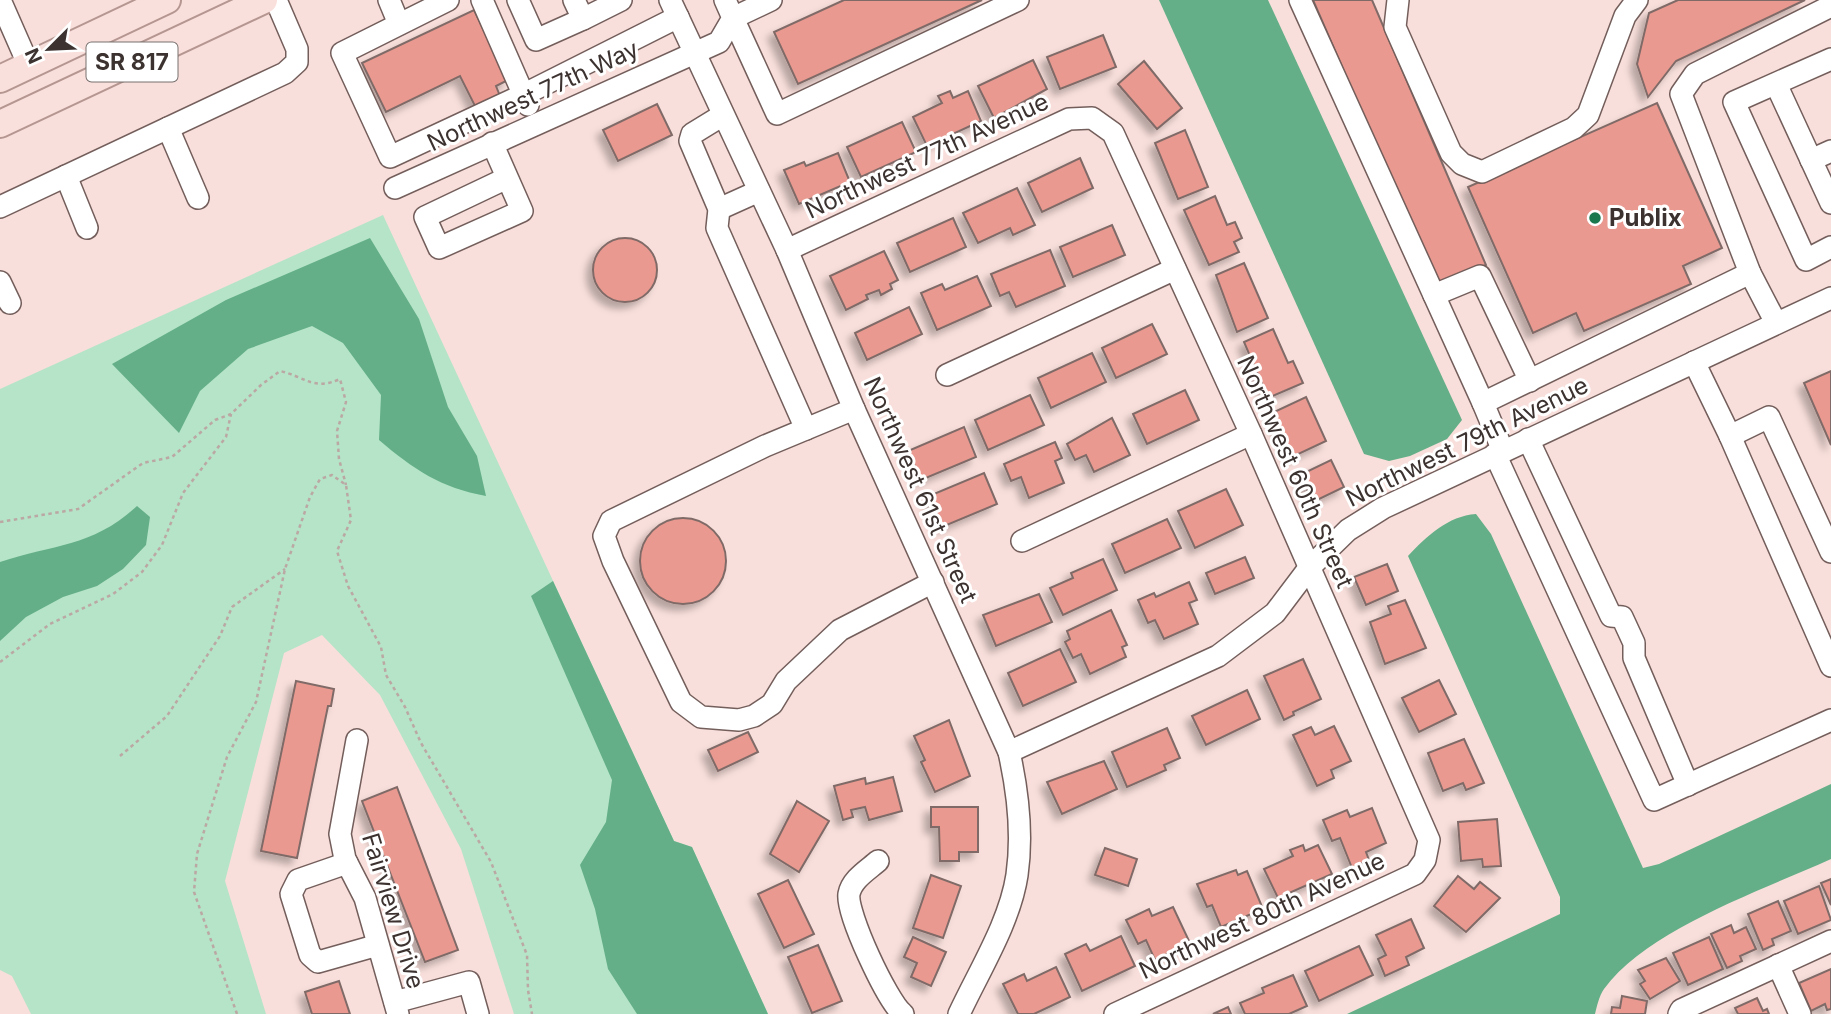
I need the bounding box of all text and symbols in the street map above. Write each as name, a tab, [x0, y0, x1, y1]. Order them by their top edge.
north arrow	[14, 14, 84, 84]
street label: Northwest 77th Way	[422, 34, 643, 157]
road number: SR 817	[86, 43, 178, 82]
text: N	[20, 44, 47, 67]
street label: Northwest 77th Avenue	[801, 86, 1053, 225]
place label: Publix	[1609, 203, 1682, 232]
marker: Publix	[1587, 210, 1603, 226]
street label: Northwest 60th Street	[1231, 351, 1360, 593]
street label: Northwest 79th Avenue	[1341, 370, 1593, 513]
street label: Northwest 61st Street	[858, 372, 983, 607]
street label: Fairview Drive	[356, 830, 431, 992]
street label: Northwest 80th Avenue	[1134, 846, 1389, 985]

